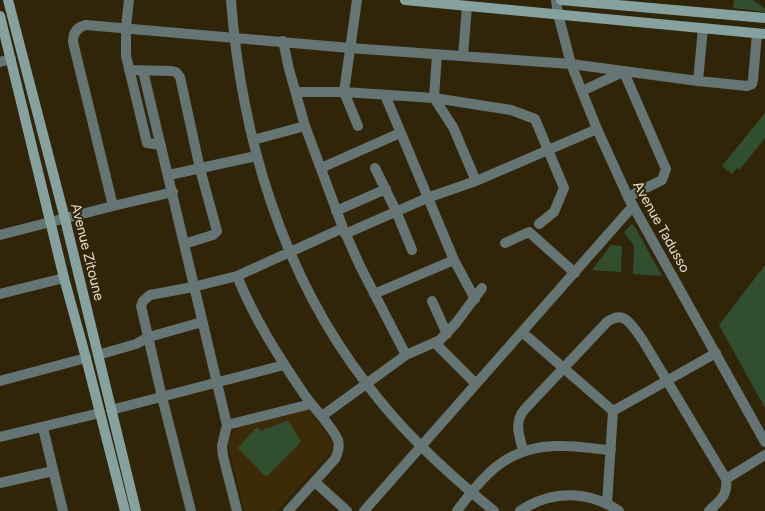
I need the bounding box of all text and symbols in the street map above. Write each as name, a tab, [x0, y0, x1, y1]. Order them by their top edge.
street label: Avenue Tadusso	[629, 178, 693, 276]
street label: Avenue Zitoune	[67, 202, 107, 302]

